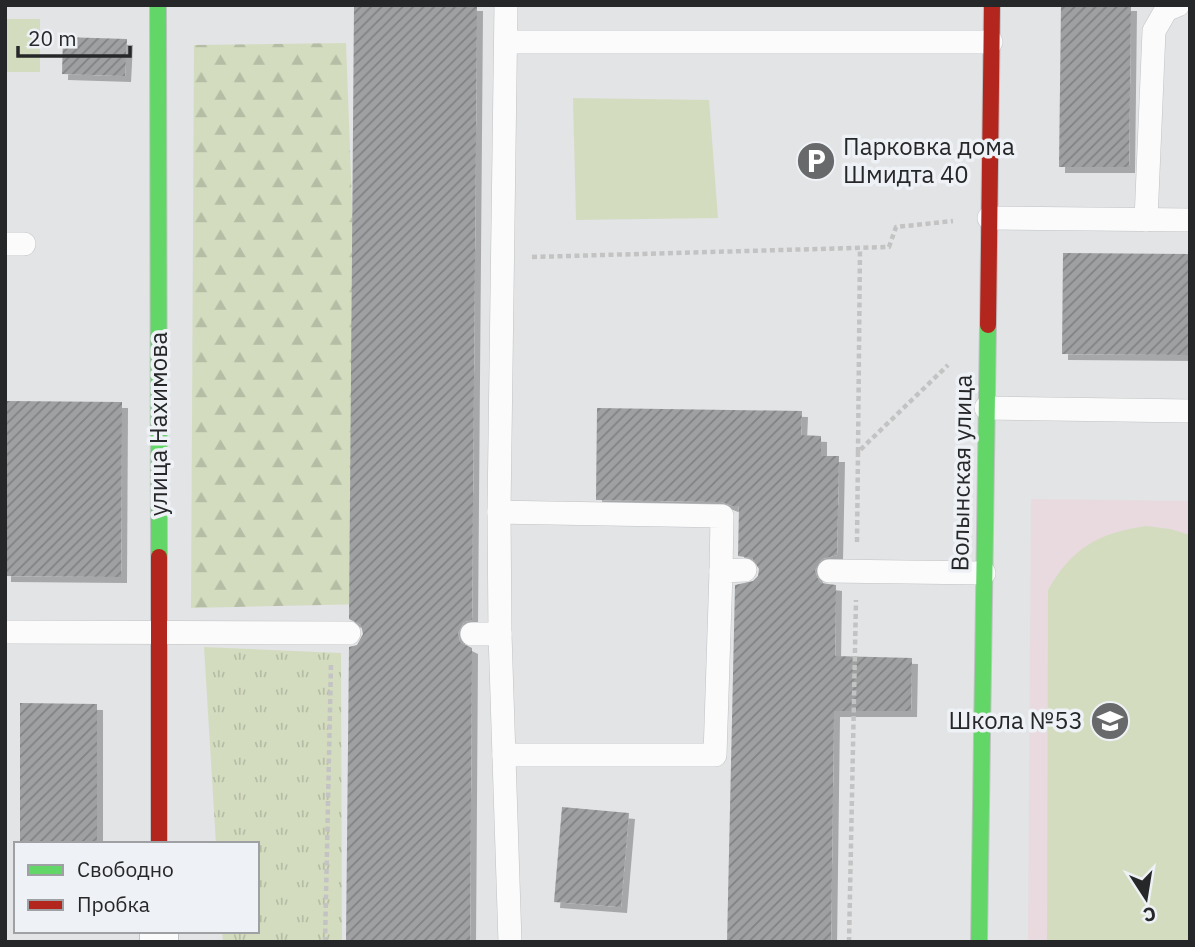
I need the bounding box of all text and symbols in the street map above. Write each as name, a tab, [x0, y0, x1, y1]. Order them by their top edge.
scale bar	[18, 14, 130, 58]
text: 20 m	[28, 24, 77, 52]
place label: Парковка дома Шмидта 40	[843, 130, 1015, 190]
parking icon: Парковка дома Шмидта 40	[795, 140, 837, 182]
street label: улица Нахимова	[142, 332, 174, 516]
street label: Волынская улица	[943, 374, 979, 572]
school or university icon: Школа №53	[1089, 700, 1131, 742]
place label: Школа №53	[948, 704, 1083, 736]
legend	[14, 842, 259, 933]
text: Свободно	[77, 855, 174, 883]
north arrow	[1111, 863, 1181, 933]
text: Пробка	[77, 890, 150, 918]
text: С	[1141, 902, 1158, 928]

